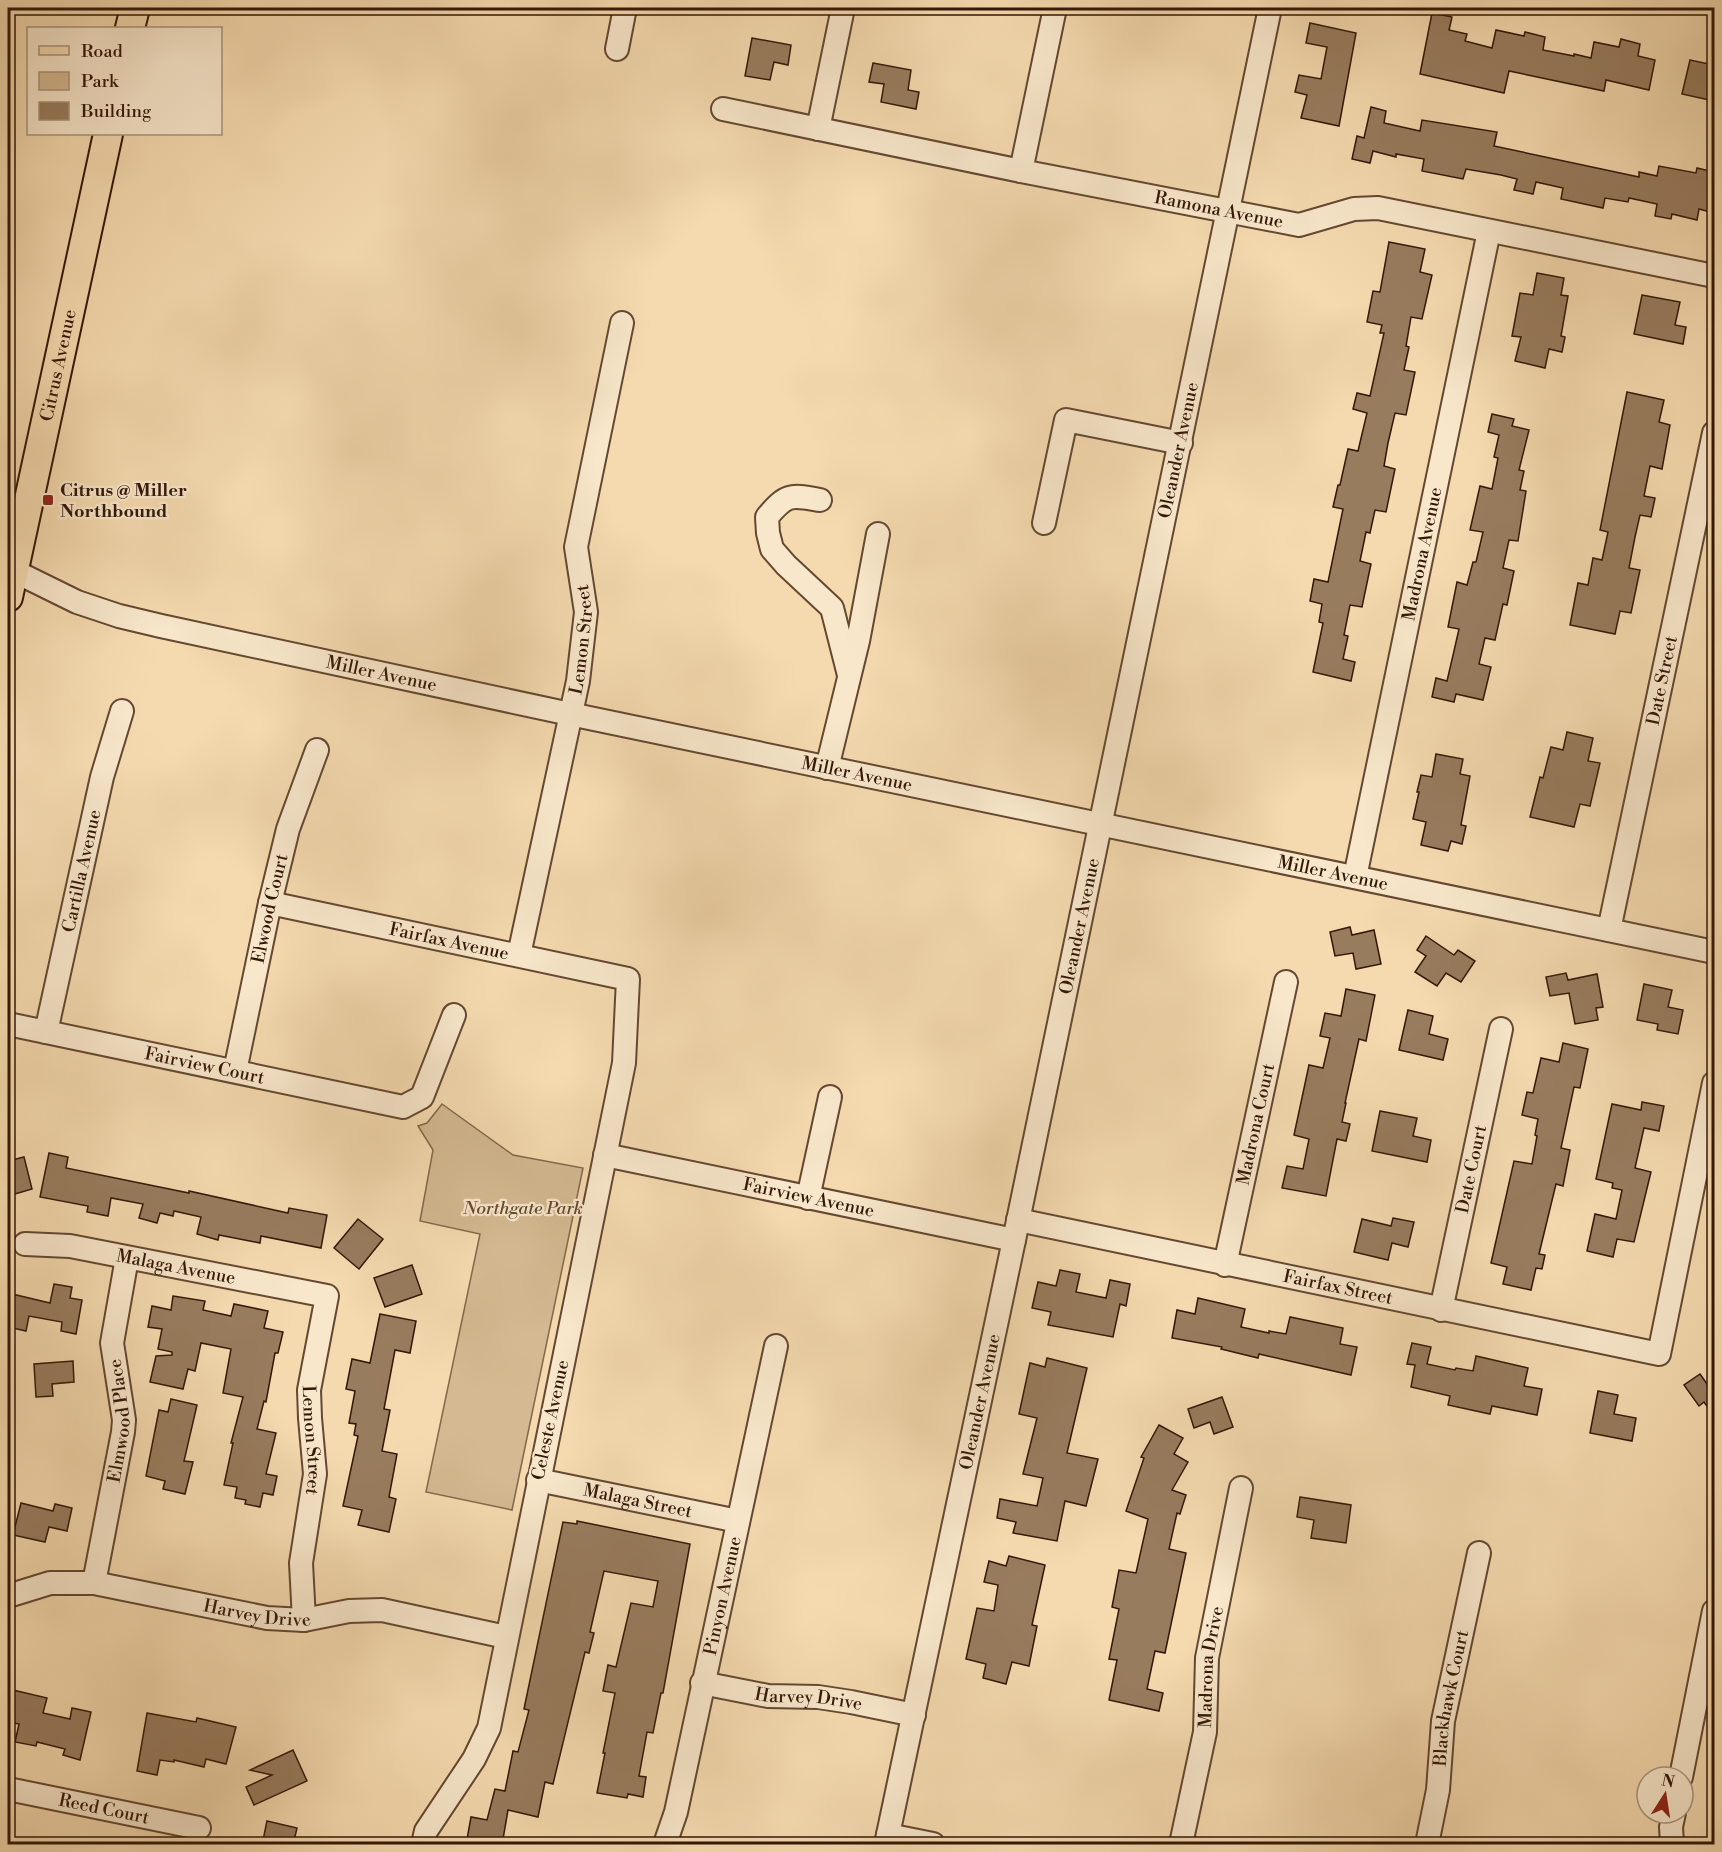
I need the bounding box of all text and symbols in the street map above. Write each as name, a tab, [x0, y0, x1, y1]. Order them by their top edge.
legend	[27, 27, 222, 135]
text: Road	[81, 40, 124, 63]
text: Park	[81, 70, 120, 93]
text: Building	[80, 100, 152, 123]
street label: Ramona Avenue	[1152, 186, 1285, 234]
street label: Citrus Avenue	[35, 307, 82, 424]
street label: Oleander Avenue	[1153, 380, 1204, 521]
place label: Citrus @ Miller Northbound	[60, 479, 187, 523]
street label: Madrona Avenue	[1397, 485, 1448, 623]
marker: Citrus @ Miller Northbound	[41, 493, 55, 507]
street label: Lemon Street	[564, 582, 598, 697]
street label: Date Street	[1642, 633, 1683, 728]
street label: Miller Avenue	[324, 651, 439, 697]
street label: Miller Avenue	[800, 752, 914, 797]
street label: Cartilla Avenue	[57, 807, 107, 934]
street label: Miller Avenue	[1275, 850, 1390, 896]
street label: Elwood Court	[247, 851, 294, 966]
street label: Oleander Avenue	[1054, 856, 1105, 996]
street label: Fairfax Avenue	[387, 918, 511, 965]
street label: Fairview Court	[143, 1042, 267, 1090]
street label: Madrona Court	[1232, 1061, 1280, 1187]
street label: Date Court	[1451, 1122, 1492, 1215]
street label: Fairview Avenue	[741, 1173, 876, 1223]
park label: Northgate Park	[462, 1197, 583, 1220]
street label: Malaga Avenue	[114, 1244, 237, 1290]
street label: Fairfax Street	[1281, 1265, 1395, 1310]
street label: Oleander Avenue	[955, 1332, 1006, 1472]
street label: Elmwood Place	[103, 1357, 136, 1485]
street label: Celeste Avenue	[527, 1358, 574, 1482]
street label: Lemon Street	[297, 1385, 326, 1497]
street label: Malaga Street	[581, 1479, 695, 1523]
street label: Pinyon Avenue	[699, 1534, 747, 1658]
street label: Harvey Drive	[201, 1594, 313, 1632]
street label: Madrona Drive	[1194, 1604, 1229, 1728]
street label: Blackhawk Court	[1429, 1627, 1474, 1768]
street label: Harvey Drive	[753, 1683, 864, 1716]
north arrow	[1635, 1765, 1695, 1825]
text: N	[1660, 1770, 1677, 1792]
street label: Reed Court	[57, 1789, 152, 1830]

